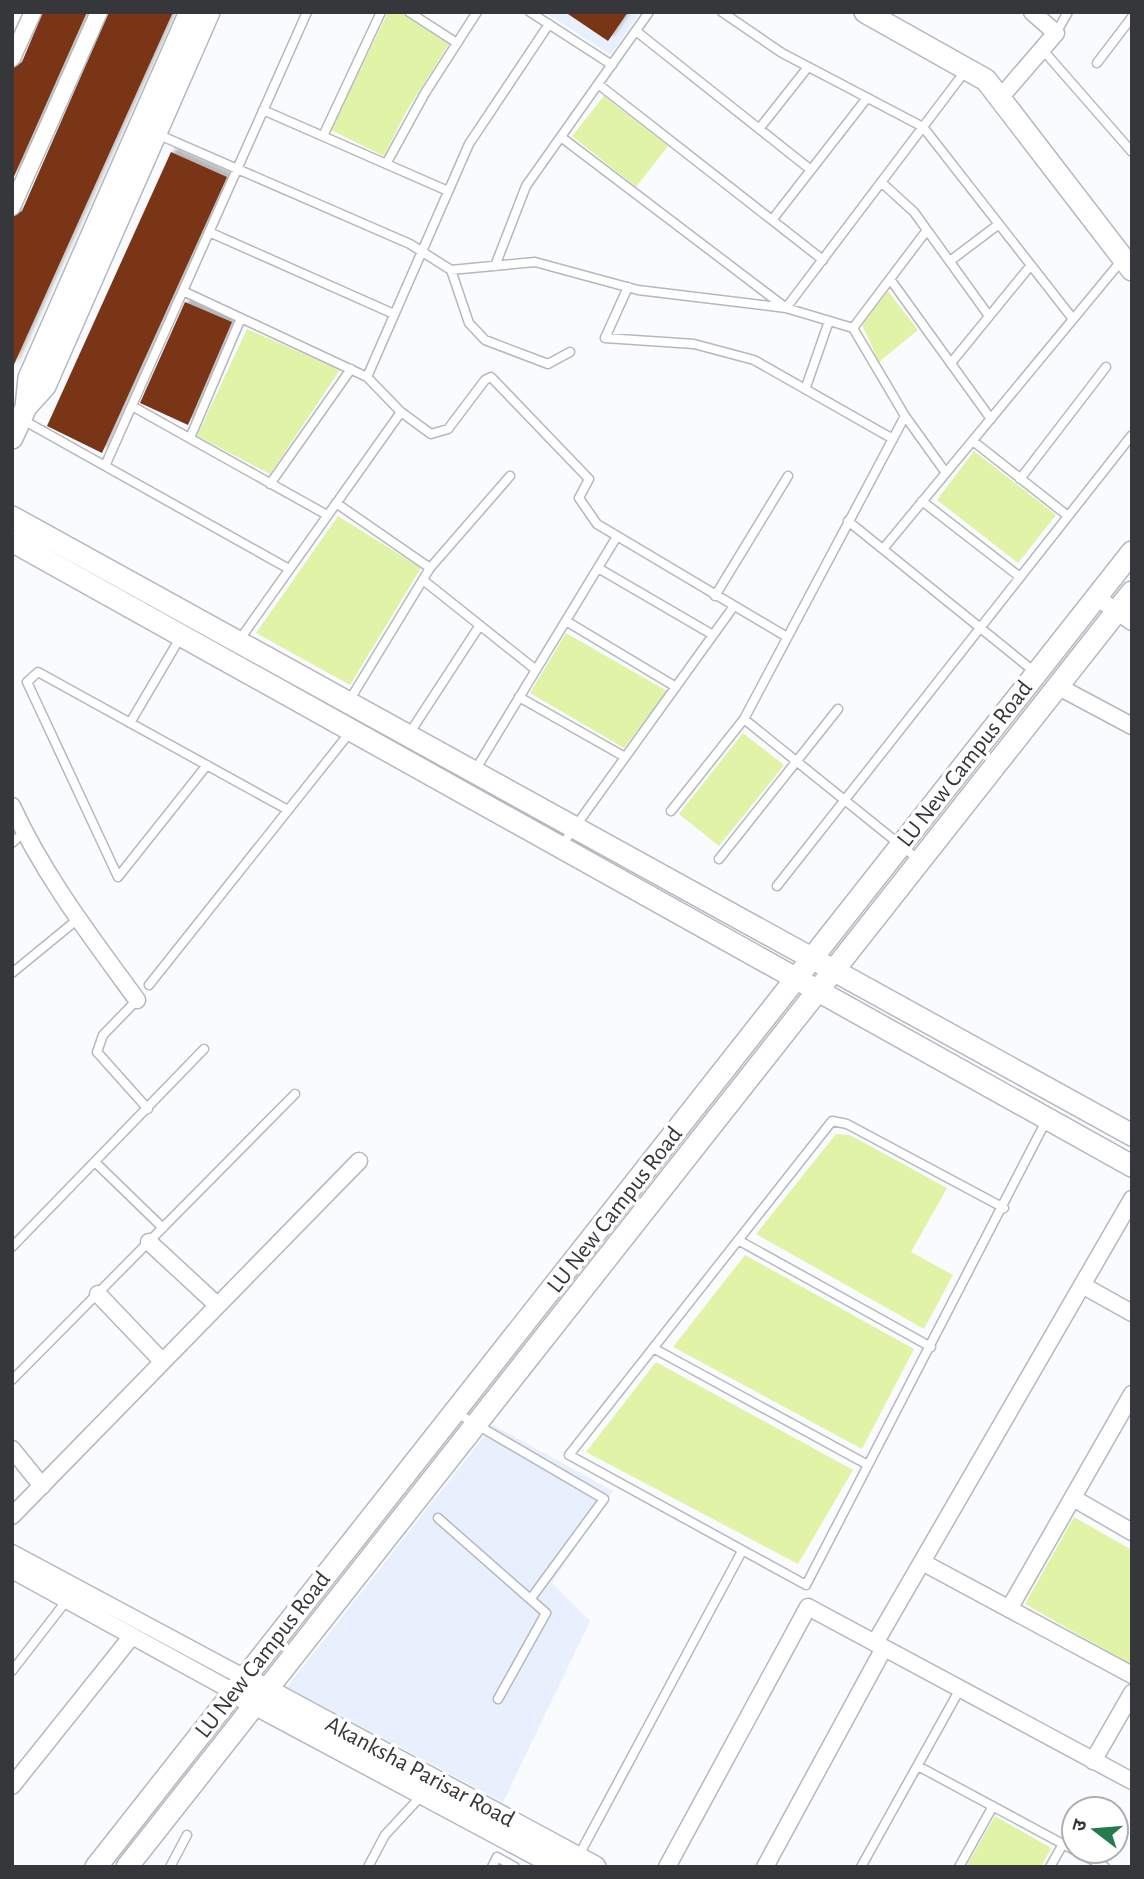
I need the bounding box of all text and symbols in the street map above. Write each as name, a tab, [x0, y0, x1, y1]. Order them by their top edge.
street label: LU New Campus Road	[893, 676, 1037, 852]
street label: LU New Campus Road	[543, 1122, 687, 1298]
street label: LU New Campus Road	[191, 1567, 335, 1743]
street label: Akanksha Parisar Road	[321, 1712, 519, 1832]
north arrow	[1060, 1795, 1130, 1865]
text: उ	[1069, 1817, 1091, 1834]

